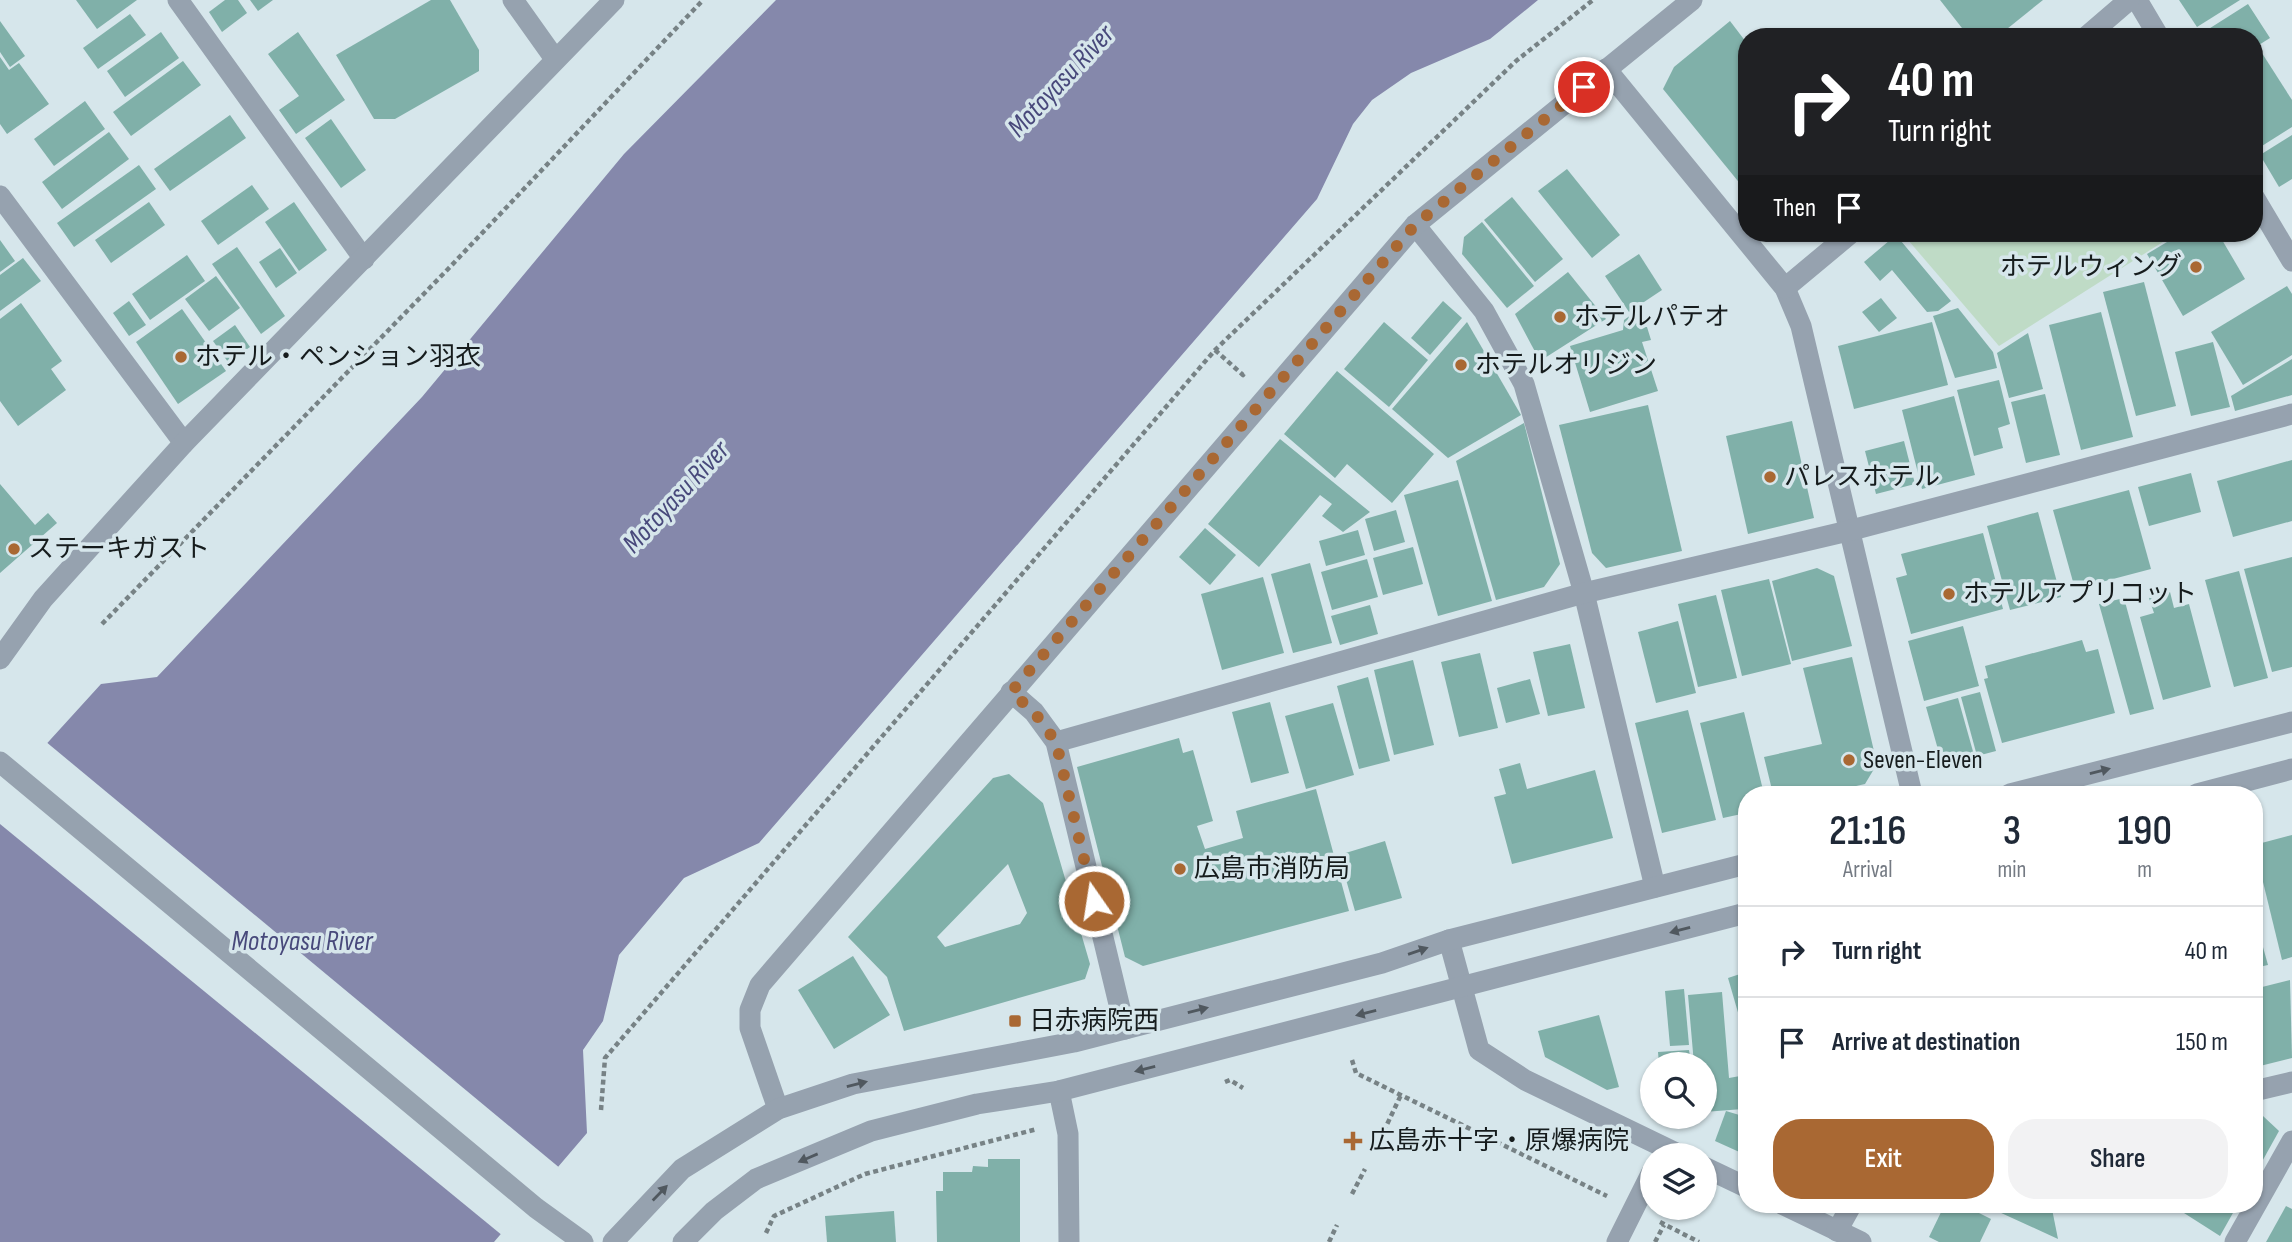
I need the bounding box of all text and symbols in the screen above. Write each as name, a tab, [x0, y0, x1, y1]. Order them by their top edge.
water label: Motoyasu River	[1001, 17, 1122, 144]
text: 40 m	[1888, 52, 1974, 111]
icon: right	[1773, 56, 1864, 147]
pin	[1554, 57, 1614, 117]
icon: arrive	[1565, 68, 1603, 106]
text: Turn right	[1888, 112, 1992, 151]
icon: arrive	[1830, 189, 1868, 227]
text: Then	[1773, 193, 1816, 224]
place label: ホテルウィング	[2000, 252, 2182, 283]
marker: ホテルウィング	[2188, 259, 2204, 275]
place label: ホテルパテオ	[1574, 302, 1730, 333]
marker: ホテルパテオ	[1552, 309, 1568, 325]
place label: ホテル・ペンション羽衣	[195, 342, 481, 373]
marker: ホテル・ペンション羽衣	[173, 349, 189, 365]
place label: ホテルオリジン	[1475, 350, 1657, 381]
marker: ホテルオリジン	[1453, 357, 1469, 373]
water label: Motoyasu River	[616, 433, 737, 560]
place label: パレスホテル	[1784, 462, 1940, 493]
marker: パレスホテル	[1762, 469, 1778, 485]
place label: ステーキガスト	[28, 534, 210, 565]
marker: ステーキガスト	[6, 541, 22, 557]
place label: ホテルアプリコット	[1963, 579, 2197, 610]
marker: ホテルアプリコット	[1941, 586, 1957, 602]
place label: Seven-Eleven	[1863, 745, 1983, 776]
marker: Seven-Eleven	[1841, 752, 1857, 768]
one-way arrow	[2089, 765, 2111, 776]
text: 21:16	[1829, 806, 1906, 857]
text: 3	[2003, 806, 2021, 857]
text: 190	[2117, 806, 2172, 857]
place label: 広島市消防局	[1194, 854, 1350, 885]
text: Arrival	[1843, 856, 1892, 884]
text: min	[1997, 856, 2026, 884]
text: m	[2137, 856, 2152, 884]
marker: 広島市消防局	[1172, 861, 1188, 877]
position arrow	[1057, 864, 1131, 938]
water label: Motoyasu River	[231, 925, 374, 958]
one-way arrow	[1669, 925, 1691, 936]
icon: right	[1773, 933, 1811, 971]
text: Turn right	[1832, 936, 1921, 967]
text: 40 m	[2185, 936, 2228, 967]
one-way arrow	[1407, 945, 1428, 956]
one-way arrow	[1187, 1004, 1209, 1015]
place label: 日赤病院西	[1029, 1006, 1159, 1037]
one-way arrow	[1355, 1008, 1377, 1019]
marker: 日赤病院西	[1007, 1013, 1023, 1029]
icon: arrive	[1773, 1024, 1811, 1062]
text: Arrive at destination	[1832, 1027, 2020, 1058]
text: 150 m	[2176, 1027, 2228, 1058]
map controls	[1640, 1052, 1717, 1220]
button: search	[1640, 1052, 1717, 1129]
one-way arrow	[1134, 1064, 1156, 1075]
one-way arrow	[846, 1078, 868, 1089]
button: Exit	[1773, 1119, 1994, 1199]
button: Share	[2008, 1119, 2228, 1199]
place label: 広島赤十字・原爆病院	[1369, 1126, 1629, 1157]
marker: 広島赤十字・原爆病院	[1343, 1131, 1363, 1151]
button: layers	[1640, 1143, 1717, 1220]
one-way arrow	[797, 1152, 818, 1163]
one-way arrow	[652, 1184, 669, 1201]

